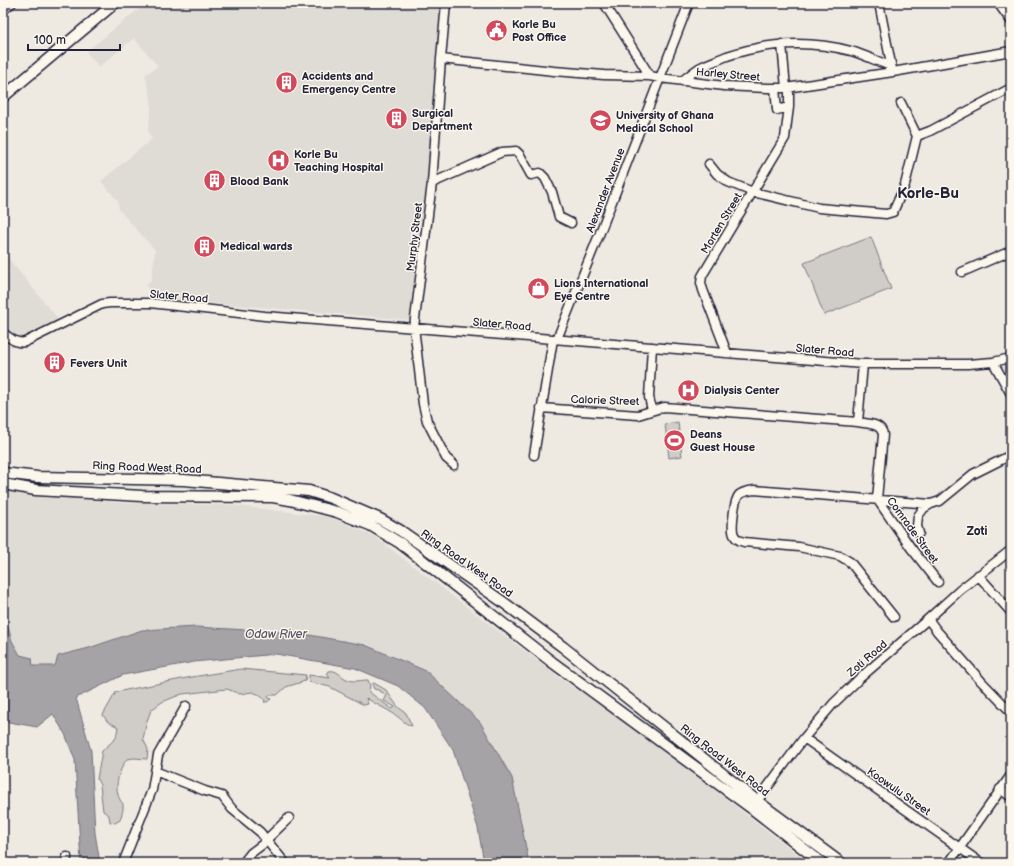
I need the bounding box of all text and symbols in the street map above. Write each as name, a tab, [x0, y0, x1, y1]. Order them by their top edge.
public building icon: Korle Bu Post Office	[483, 17, 509, 43]
place label: Korle Bu Post Office	[512, 18, 566, 44]
scale bar	[28, 26, 120, 52]
text: 100 m	[34, 33, 66, 48]
street label: Harley Street	[695, 65, 761, 84]
building icon: Accidents and Emergency Centre	[273, 69, 299, 95]
place label: Accidents and Emergency Centre	[301, 70, 396, 96]
building icon: Surgical Department	[383, 106, 409, 132]
place label: Surgical Department	[412, 107, 473, 133]
school or university icon: University of Ghana Medical School	[587, 108, 613, 134]
place label: University of Ghana Medical School	[616, 109, 714, 135]
street label: Alexander Avenue	[583, 146, 628, 234]
hospital icon: Korle Bu Teaching Hospital	[265, 147, 291, 173]
place label: Korle Bu Teaching Hospital	[294, 148, 383, 174]
building icon: Blood Bank	[202, 168, 228, 194]
place label: Blood Bank	[230, 175, 289, 188]
district label: Korle-Bu	[897, 184, 959, 203]
street label: Morten Street	[698, 190, 745, 256]
street label: Murphy Street	[404, 201, 425, 272]
building icon: Medical wards	[192, 233, 218, 259]
place label: Medical wards	[220, 240, 293, 253]
shop icon: Lions International Eye Centre	[525, 276, 551, 302]
place label: Lions International Eye Centre	[554, 277, 648, 303]
street label: Slater Road	[149, 287, 209, 306]
street label: Slater Road	[472, 315, 532, 334]
street label: Slater Road	[795, 341, 855, 360]
building icon: Fevers Unit	[41, 350, 67, 376]
place label: Fevers Unit	[70, 357, 127, 370]
hospital icon: Dialysis Center	[676, 377, 702, 403]
place label: Dialysis Center	[704, 384, 780, 397]
street label: Calorie Street	[570, 393, 640, 408]
sports icon: Deans Guest House	[661, 427, 687, 453]
place label: Deans Guest House	[690, 428, 755, 454]
street label: Ring Road West Road	[92, 459, 202, 476]
street label: Comrade Street	[884, 495, 941, 567]
district label: Zoti	[967, 524, 988, 539]
street label: Ring Road West Road	[418, 527, 515, 600]
water label: Odaw River	[245, 627, 309, 642]
street label: Zoti Road	[844, 638, 890, 680]
street label: Ring Road West Road	[678, 722, 772, 799]
street label: Koowulu Street	[864, 765, 933, 818]

